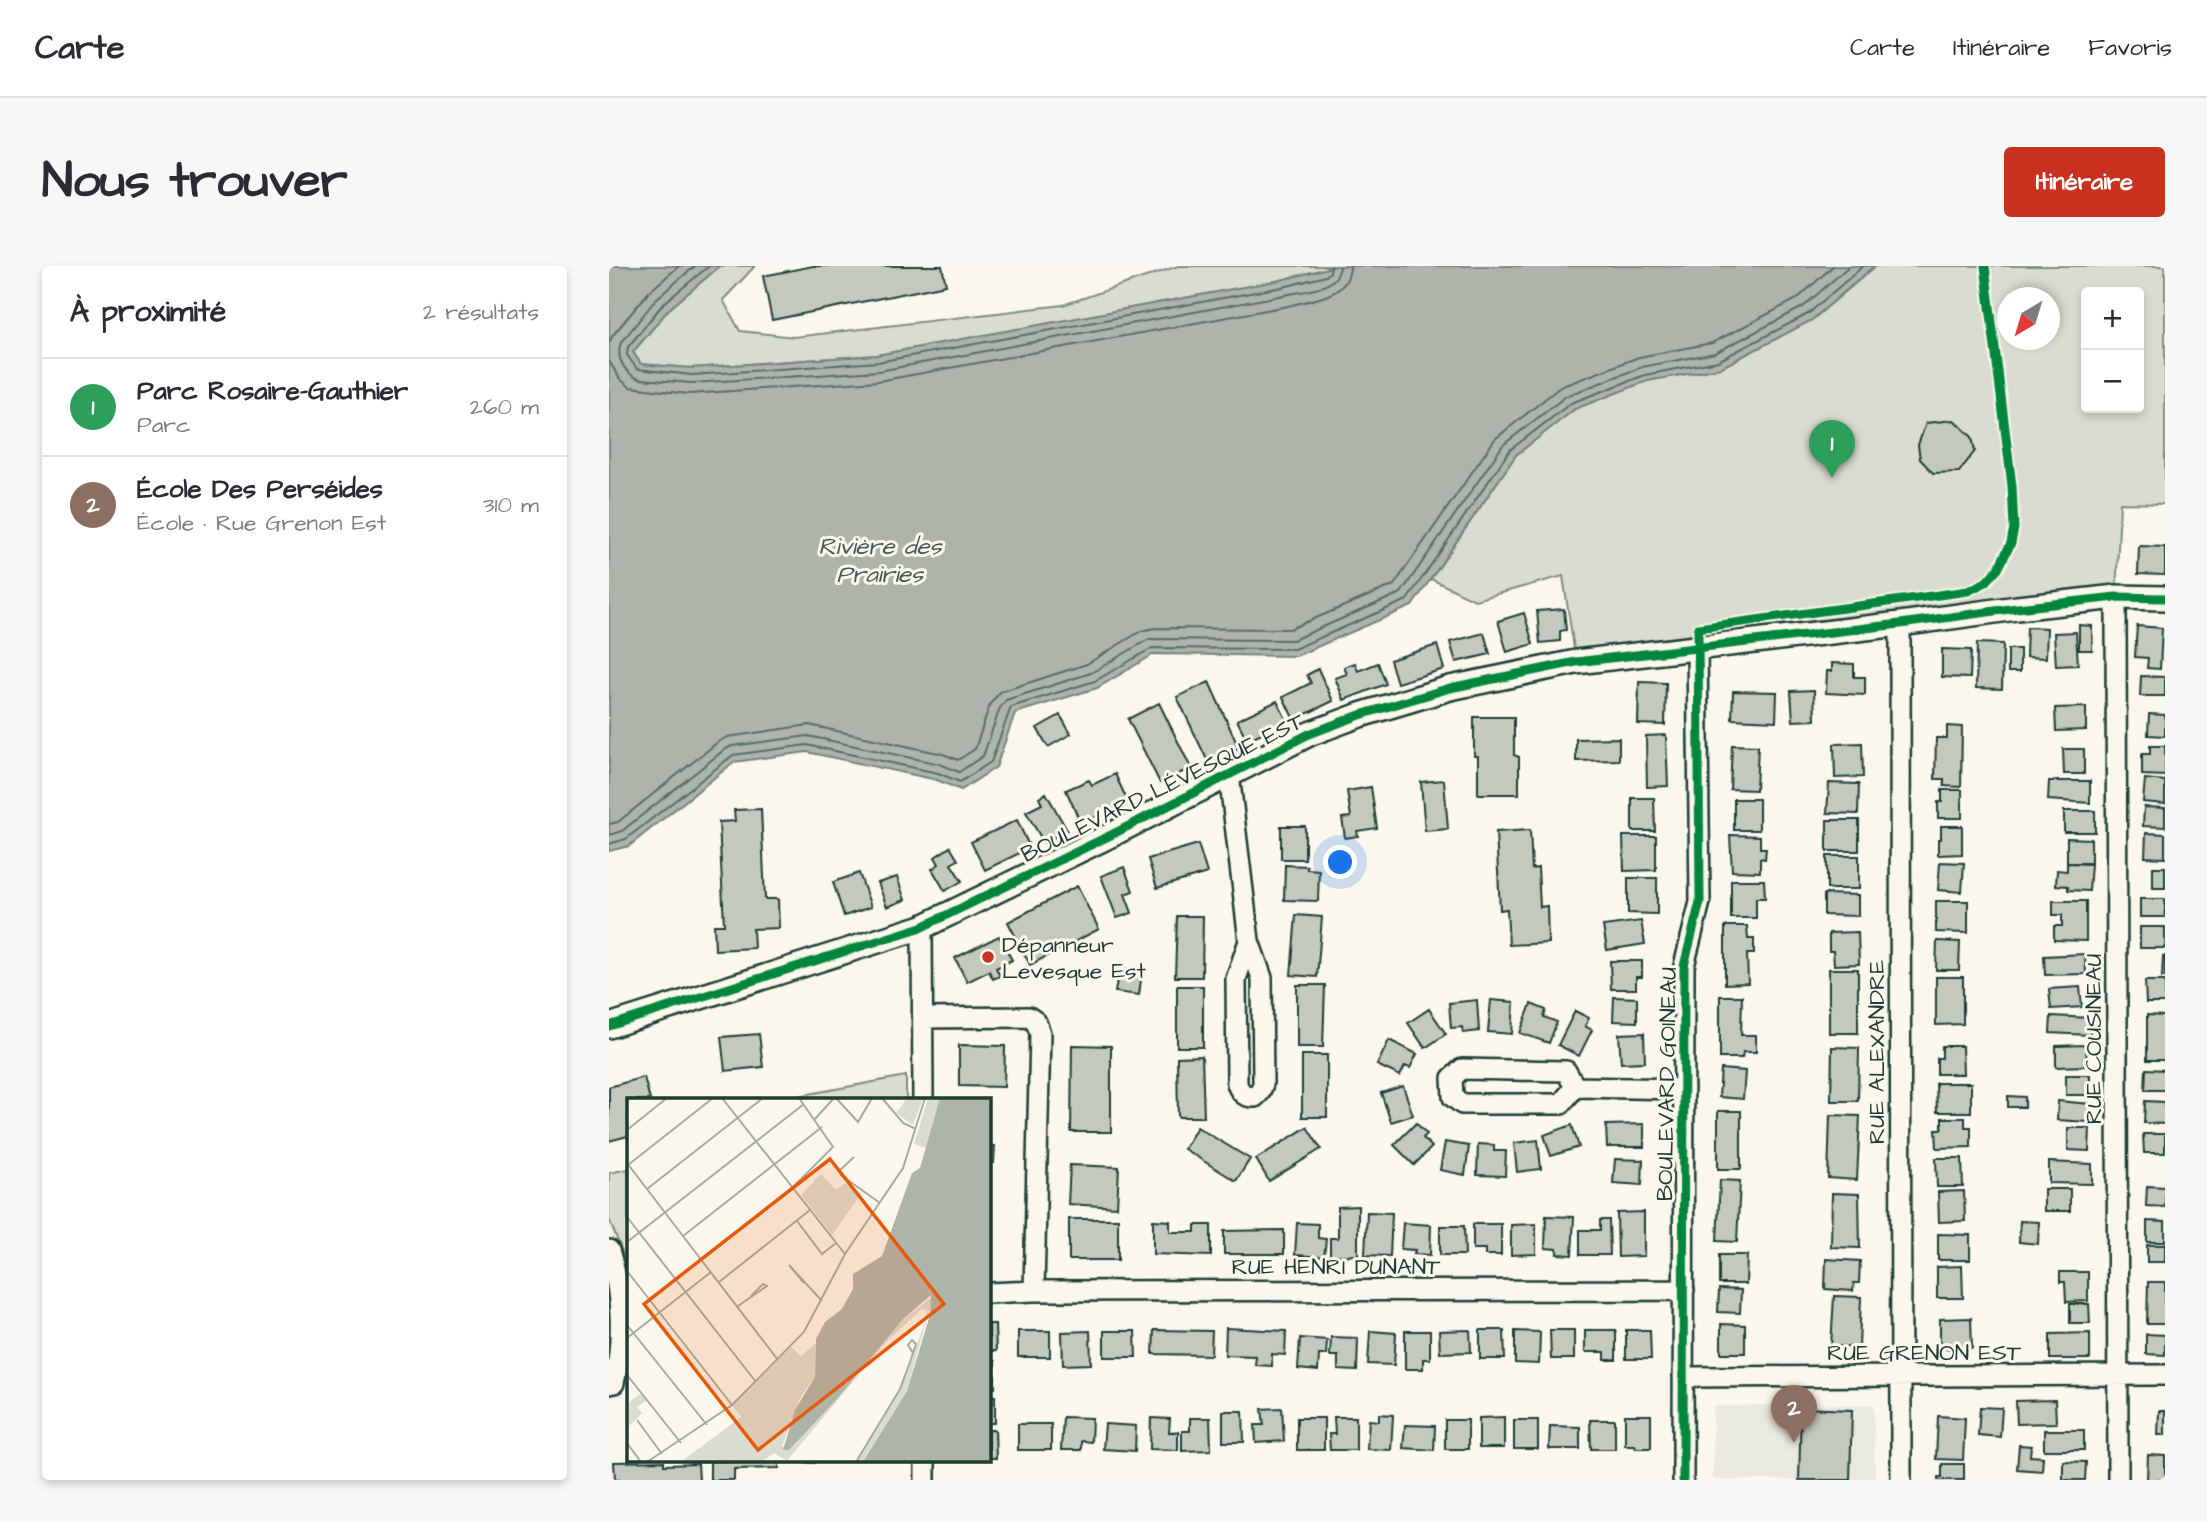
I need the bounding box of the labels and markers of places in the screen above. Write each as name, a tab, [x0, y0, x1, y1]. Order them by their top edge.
pin: 1	[1809, 420, 1855, 478]
place label: Dépanneur Levesque Est	[1002, 929, 1147, 987]
marker: Dépanneur Levesque Est	[980, 949, 996, 965]
pin: 2	[1771, 1385, 1817, 1443]

